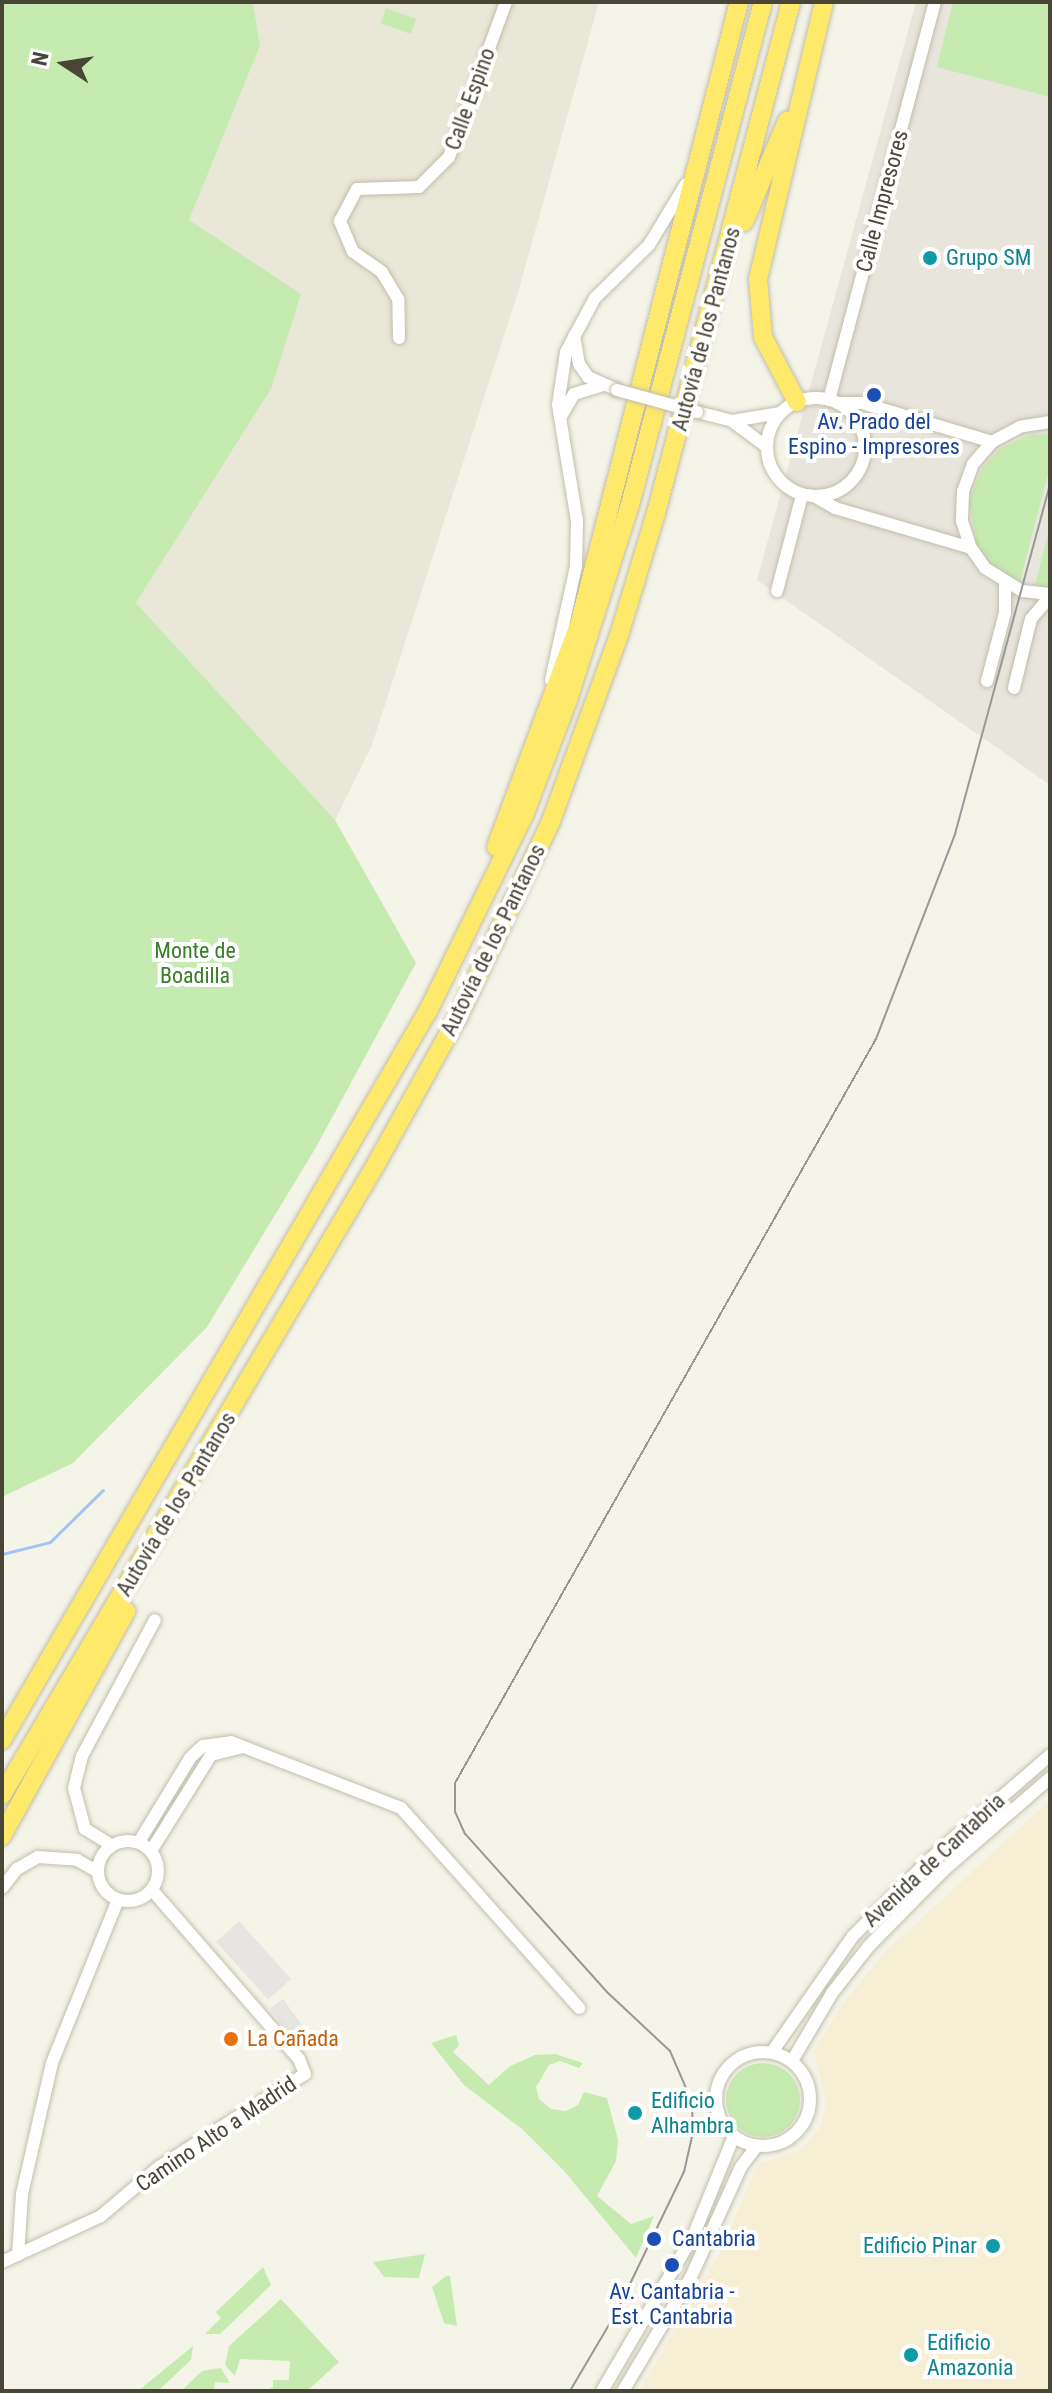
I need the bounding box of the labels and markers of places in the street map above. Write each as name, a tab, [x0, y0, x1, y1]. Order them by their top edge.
place label: Grupo SM	[946, 245, 1031, 271]
marker: Grupo SM	[921, 249, 939, 267]
marker: Av. Prado del Espino - Impresores	[865, 386, 883, 404]
place label: Av. Prado del Espino - Impresores	[788, 408, 960, 460]
place label: La Cañada	[247, 2026, 339, 2052]
marker: La Cañada	[222, 2030, 240, 2048]
place label: Edificio Alhambra	[651, 2087, 734, 2138]
marker: Edificio Alhambra	[626, 2104, 644, 2122]
place label: Cantabria	[672, 2226, 756, 2252]
marker: Cantabria	[643, 2228, 665, 2250]
place label: Edificio Pinar	[863, 2233, 977, 2259]
marker: Edificio Pinar	[984, 2237, 1002, 2255]
marker: Av. Cantabria - Est. Cantabria	[663, 2256, 681, 2274]
place label: Av. Cantabria - Est. Cantabria	[609, 2278, 735, 2330]
place label: Edificio Amazonia	[927, 2329, 1014, 2380]
marker: Edificio Amazonia	[902, 2346, 920, 2364]

